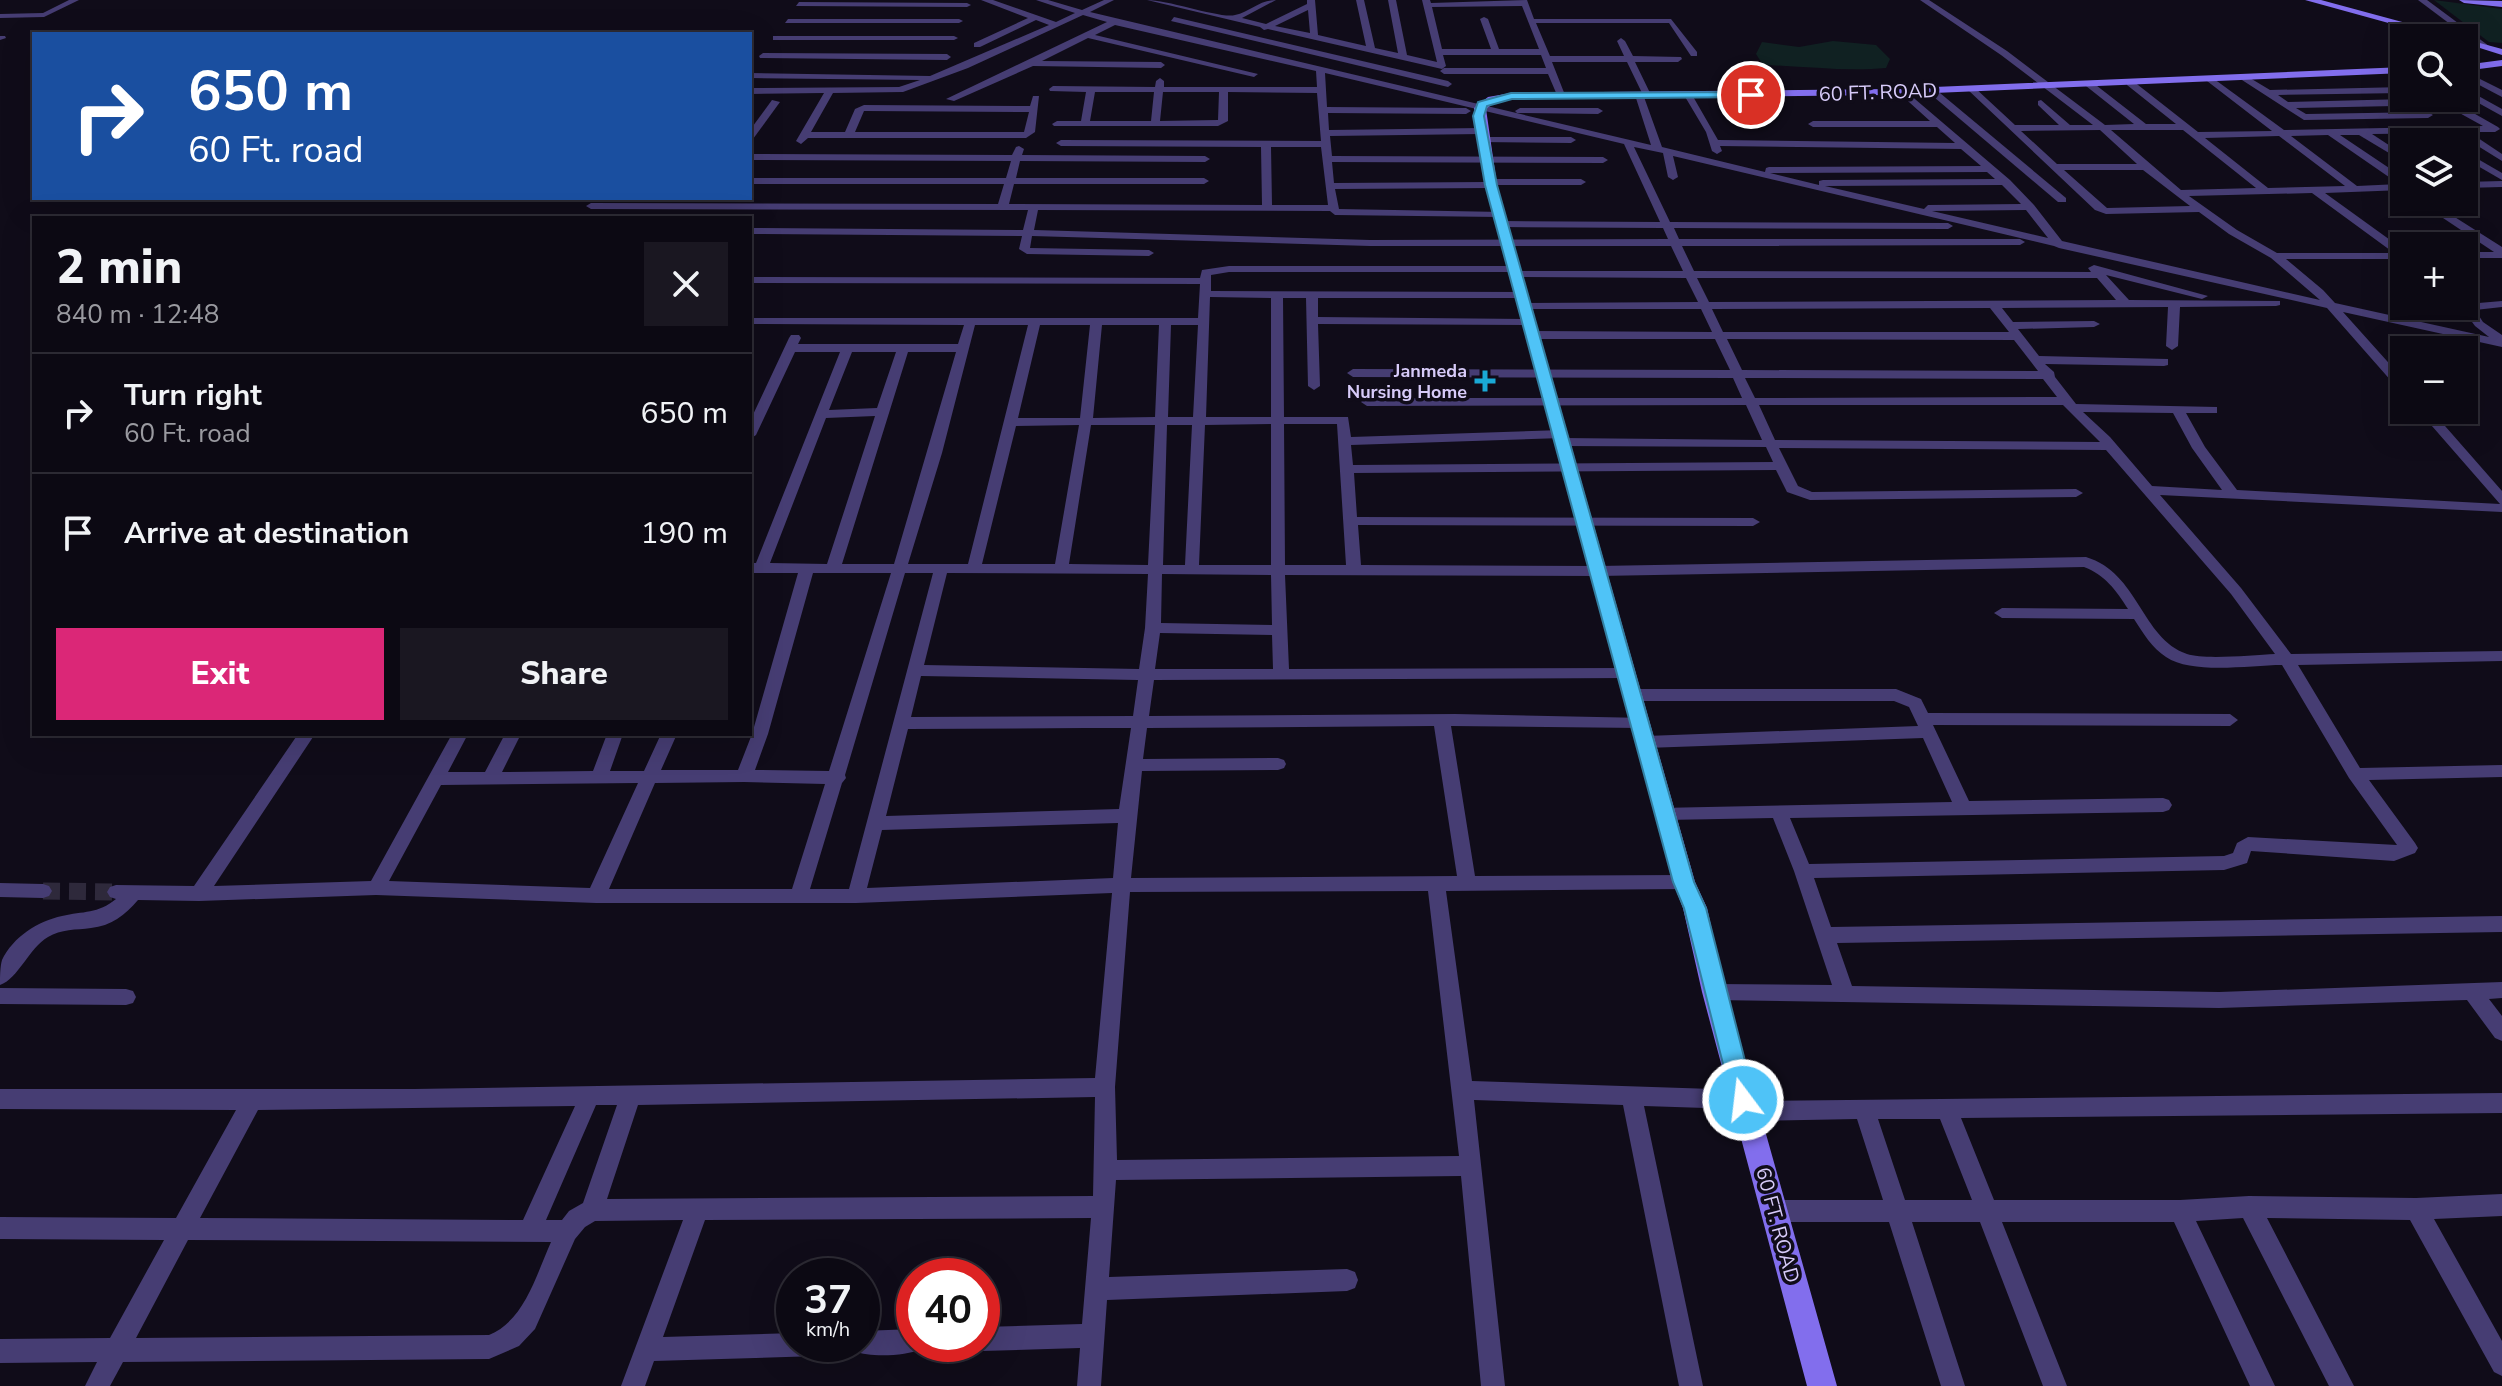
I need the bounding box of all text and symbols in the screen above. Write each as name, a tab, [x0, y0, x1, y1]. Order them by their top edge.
map controls	[2390, 24, 2478, 424]
button: search	[2390, 24, 2478, 112]
text: 650 m	[188, 53, 353, 130]
pin	[1717, 61, 1785, 129]
icon: right	[56, 64, 160, 168]
icon: arrive	[1729, 73, 1773, 117]
street label: 60 FT. ROAD	[1818, 77, 1938, 108]
text: 60 Ft. road	[188, 126, 363, 175]
button: layers	[2390, 128, 2478, 216]
button: +	[2390, 232, 2478, 320]
text: 2 min	[56, 234, 182, 300]
button: close	[644, 242, 728, 326]
text: 840 m · 12:48	[56, 297, 219, 332]
button: −	[2390, 336, 2478, 424]
place label: Janmeda Nursing Home	[1347, 359, 1467, 404]
marker: Janmeda Nursing Home	[1474, 370, 1496, 392]
text: Turn right	[124, 375, 262, 416]
icon: right	[56, 391, 100, 435]
text: 650 m	[641, 393, 728, 434]
text: 60 Ft. road	[124, 416, 251, 451]
icon: arrive	[56, 511, 100, 555]
text: Arrive at destination	[124, 513, 409, 554]
text: 190 m	[641, 513, 728, 554]
button: Exit	[56, 628, 384, 720]
button: Share	[400, 628, 728, 720]
position arrow	[1701, 1058, 1785, 1142]
street label: 60 FT. ROAD	[1749, 1164, 1806, 1286]
speed limit sign: 40	[896, 1258, 1000, 1362]
text: 37	[804, 1273, 852, 1327]
text: km/h	[806, 1316, 850, 1343]

